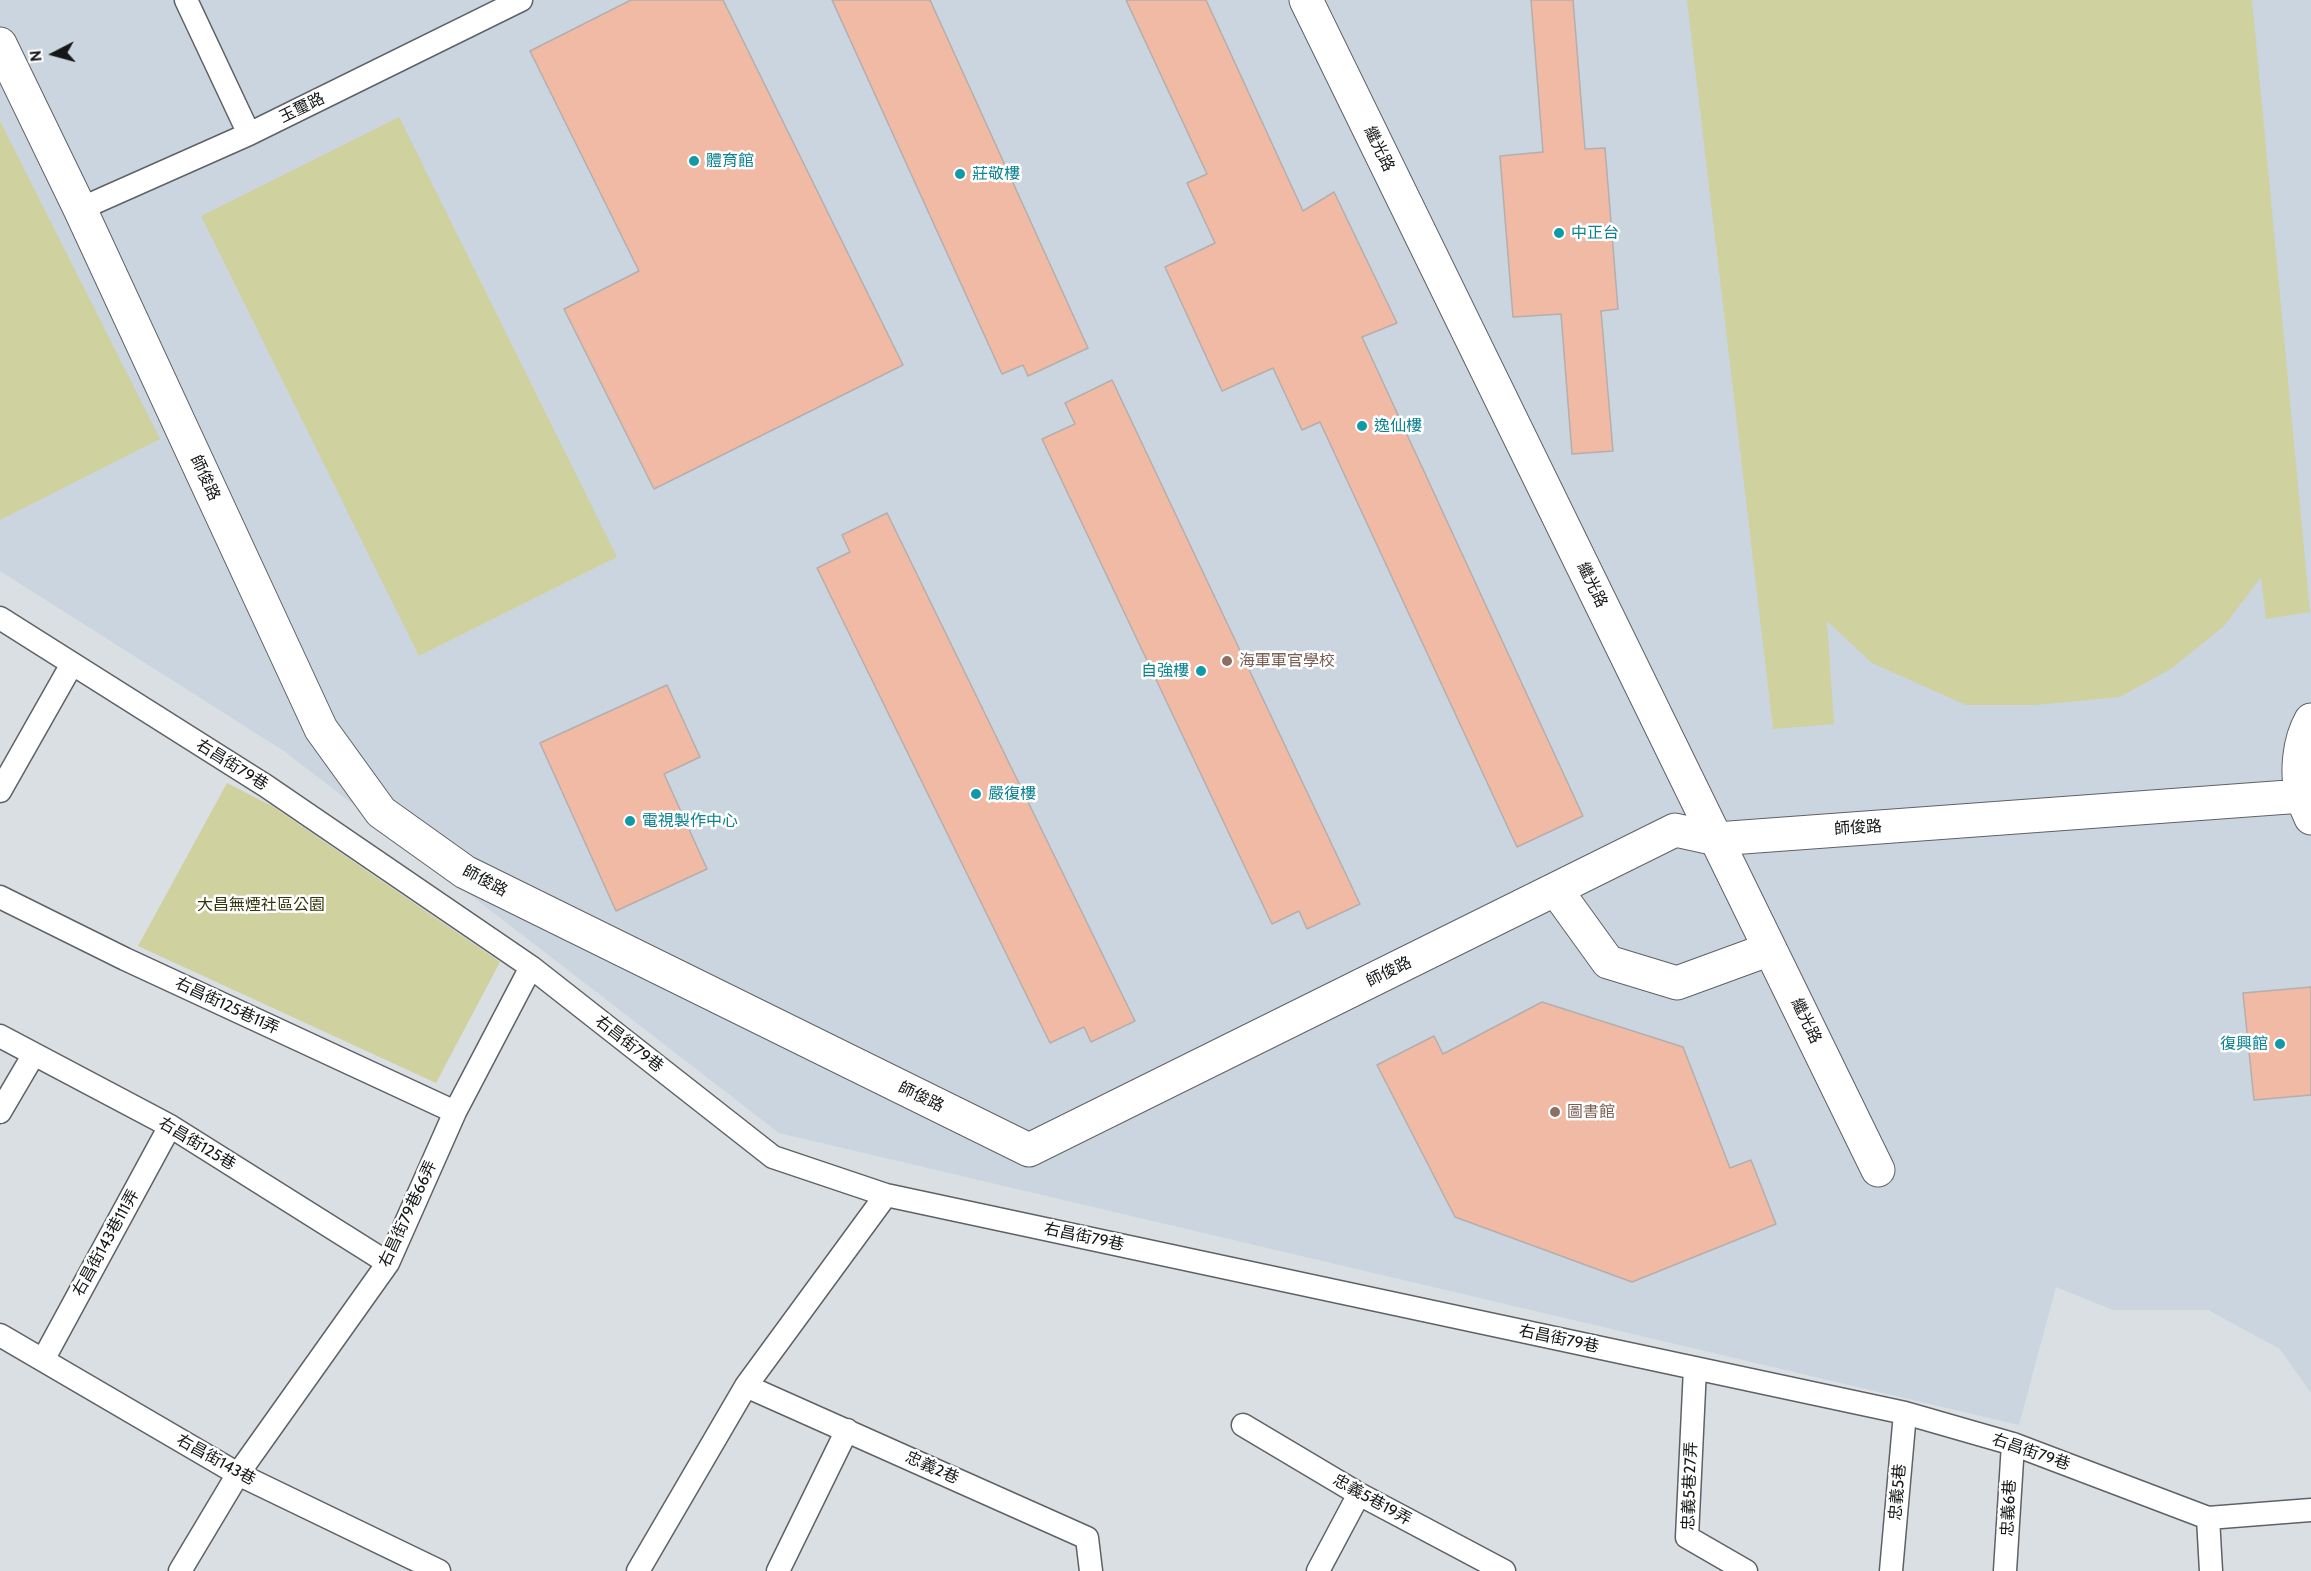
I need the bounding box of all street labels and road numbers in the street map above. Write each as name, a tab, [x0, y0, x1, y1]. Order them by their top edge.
street label: 玉璽路	[276, 89, 328, 127]
street label: 繼光路	[1360, 123, 1398, 175]
street label: 師俊路	[186, 452, 224, 504]
street label: 繼光路	[1573, 559, 1611, 611]
street label: 右昌街79巷	[193, 735, 271, 795]
street label: 師俊路	[1833, 817, 1883, 839]
street label: 師俊路	[459, 861, 511, 901]
street label: 師俊路	[1363, 953, 1415, 991]
street label: 右昌街125巷11弄	[172, 973, 282, 1039]
street label: 繼光路	[1787, 995, 1825, 1047]
street label: 右昌街79巷	[591, 1011, 667, 1077]
street label: 師俊路	[895, 1078, 947, 1116]
street label: 右昌街125巷	[155, 1114, 239, 1174]
street label: 右昌街79巷66弄	[375, 1158, 441, 1270]
street label: 右昌街143巷111弄	[69, 1186, 143, 1300]
street label: 右昌街79巷	[1042, 1219, 1126, 1255]
street label: 右昌街79巷	[1517, 1321, 1601, 1357]
street label: 右昌街143巷	[173, 1430, 259, 1490]
street label: 右昌街79巷	[1990, 1430, 2072, 1474]
street label: 忠義5巷27弄	[1679, 1441, 1701, 1531]
street label: 忠義2巷	[902, 1448, 962, 1488]
street label: 忠義5巷	[1886, 1463, 1910, 1521]
street label: 忠義5巷19弄	[1329, 1471, 1415, 1529]
street label: 忠義6巷	[1998, 1479, 2020, 1537]

